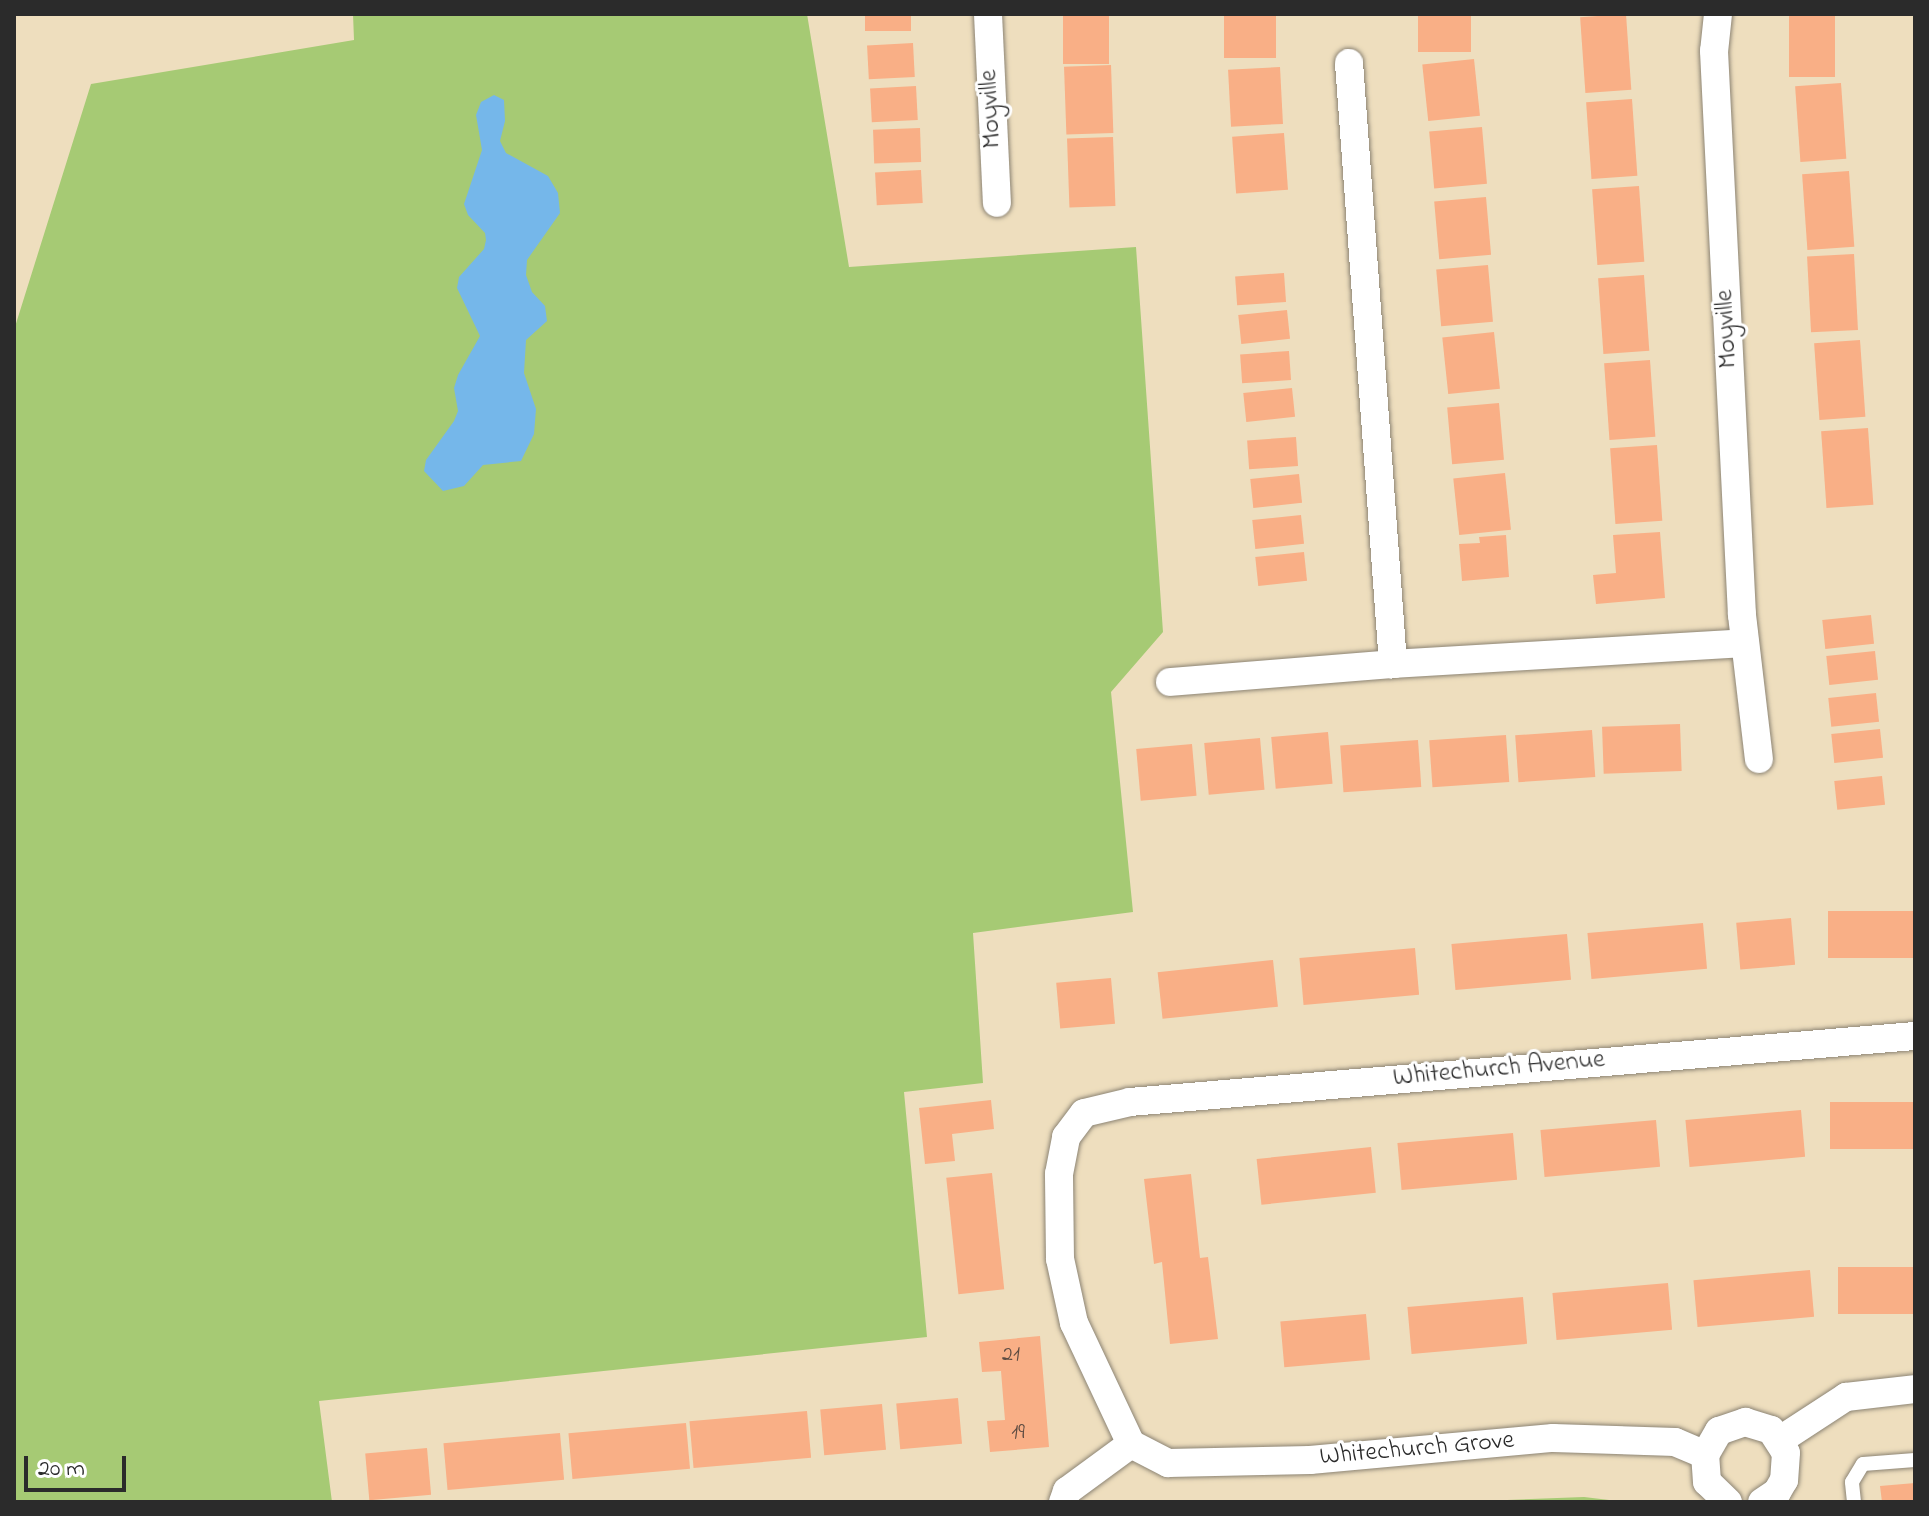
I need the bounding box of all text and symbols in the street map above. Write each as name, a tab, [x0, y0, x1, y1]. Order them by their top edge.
street label: Moyville	[974, 69, 1010, 149]
street label: Moyville	[1710, 289, 1746, 369]
street label: Whitechurch Avenue	[1392, 1045, 1606, 1095]
house number: 21	[1002, 1343, 1020, 1369]
house number: 19	[1011, 1421, 1025, 1447]
street label: Whitechurch Grove	[1318, 1426, 1516, 1474]
scale bar	[28, 1440, 130, 1490]
text: 20 m	[38, 1452, 85, 1487]

